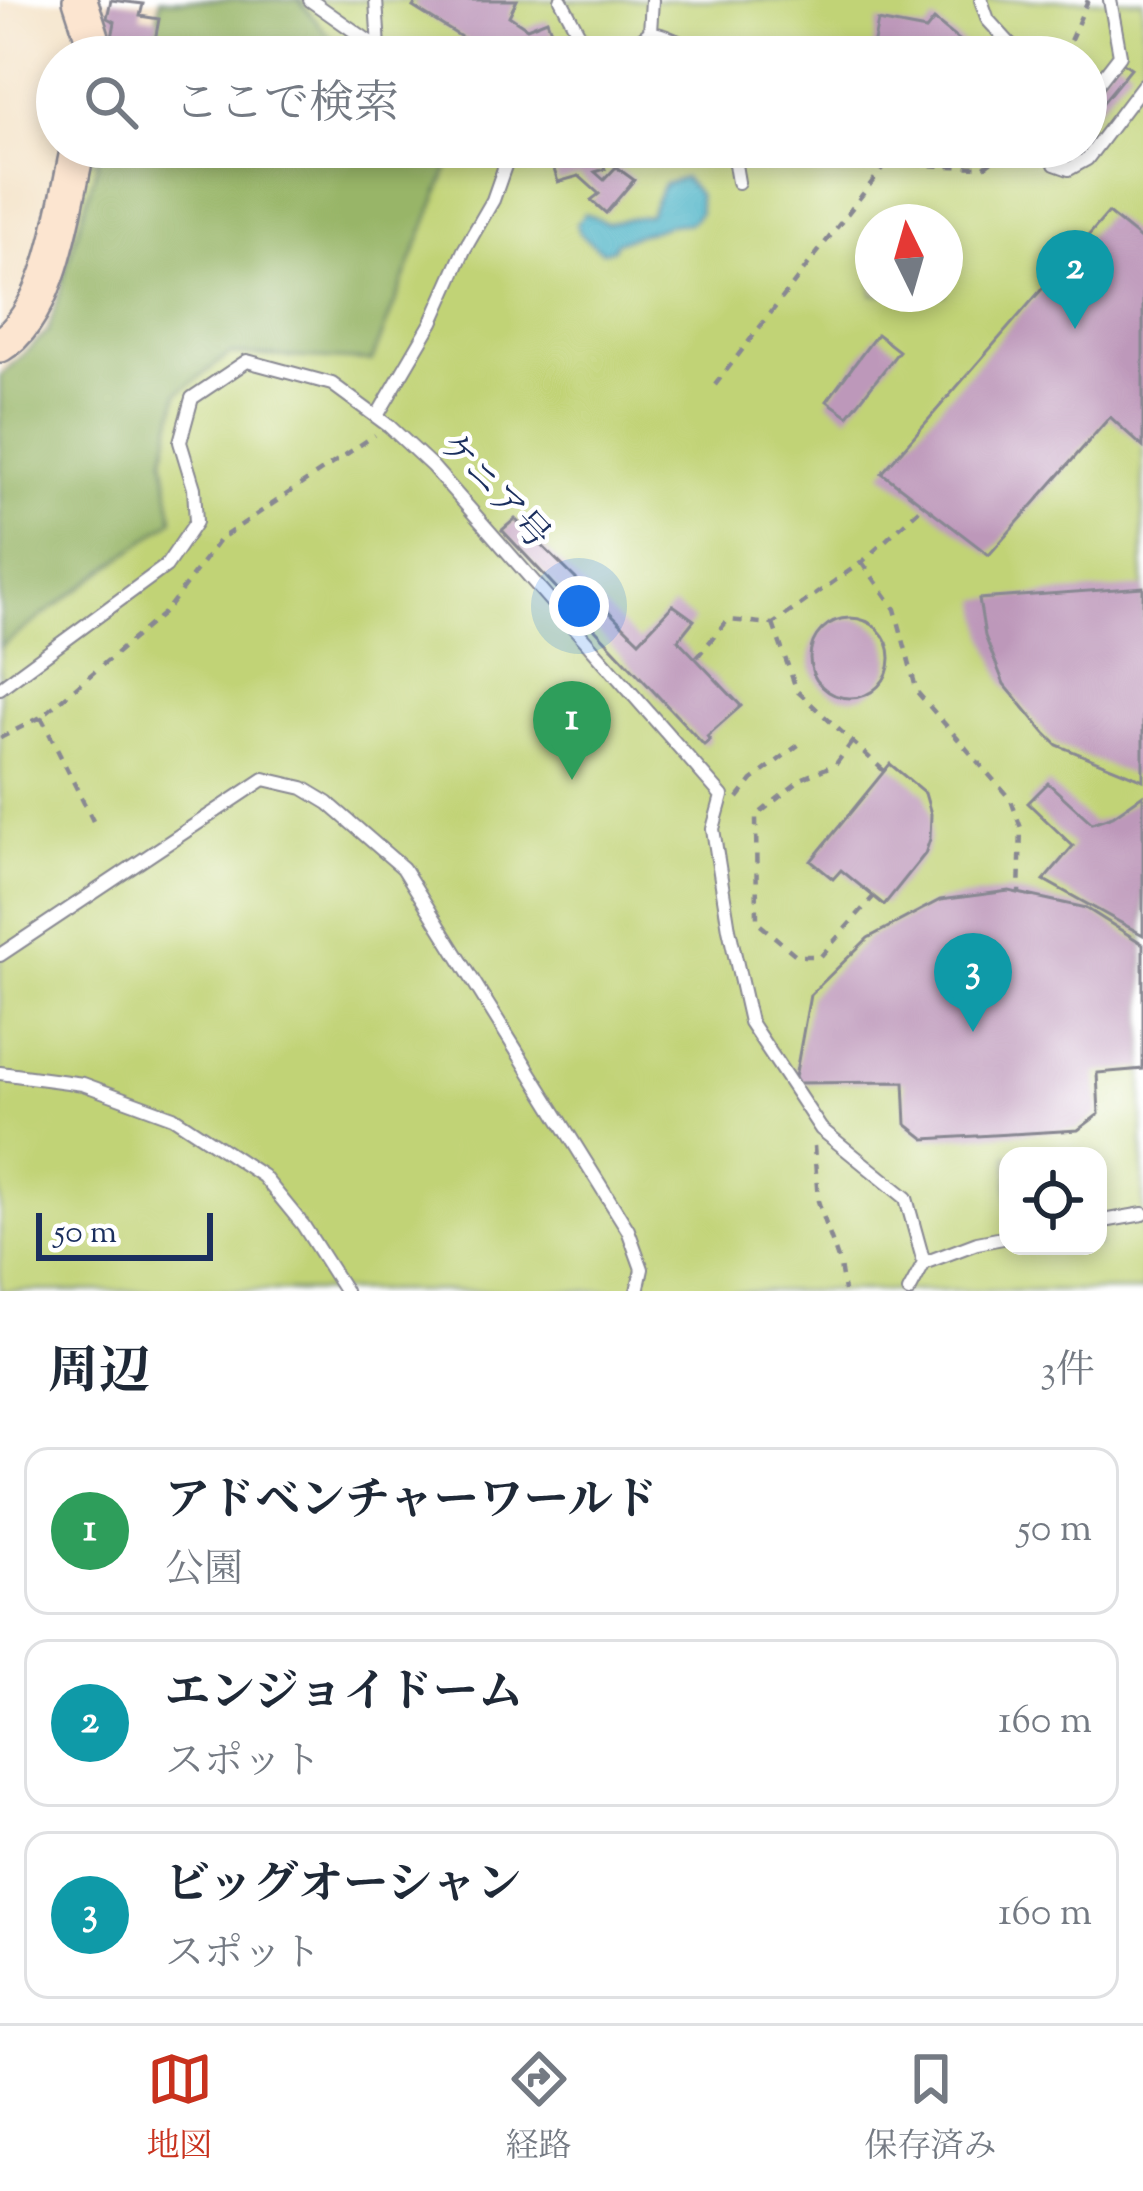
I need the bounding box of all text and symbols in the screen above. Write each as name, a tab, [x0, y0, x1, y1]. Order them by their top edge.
search box	[36, 36, 1107, 168]
icon: search	[78, 69, 144, 135]
text: ここで検索	[174, 74, 399, 139]
north arrow	[855, 204, 963, 312]
pin: 2	[1036, 230, 1114, 329]
street label: ケニア号	[425, 422, 561, 562]
your location	[549, 576, 609, 636]
pin: 1	[533, 681, 611, 780]
pin: 3	[934, 933, 1012, 1032]
map controls	[999, 1147, 1107, 1255]
button: locate	[999, 1147, 1107, 1255]
scale bar	[36, 1207, 213, 1260]
text: 50 m	[54, 1210, 117, 1258]
text: 周辺	[48, 1338, 150, 1411]
text: 3件	[1040, 1345, 1095, 1401]
text: アドベンチャーワールド	[165, 1471, 658, 1536]
text: 1	[83, 1503, 97, 1559]
text: 50 m	[1017, 1503, 1092, 1559]
text: 公園	[165, 1544, 243, 1600]
text: エンジョイドーム	[165, 1663, 523, 1728]
text: 2	[81, 1695, 99, 1751]
text: 160 m	[998, 1695, 1092, 1751]
text: スポット	[165, 1736, 321, 1792]
text: ビッグオーシャン	[165, 1855, 521, 1920]
text: 3	[82, 1887, 98, 1943]
text: 160 m	[998, 1887, 1092, 1943]
text: スポット	[165, 1928, 321, 1984]
tab: 地図	[147, 2046, 213, 2172]
tab: 経路	[506, 2046, 572, 2172]
tab: 保存済み	[865, 2046, 997, 2172]

